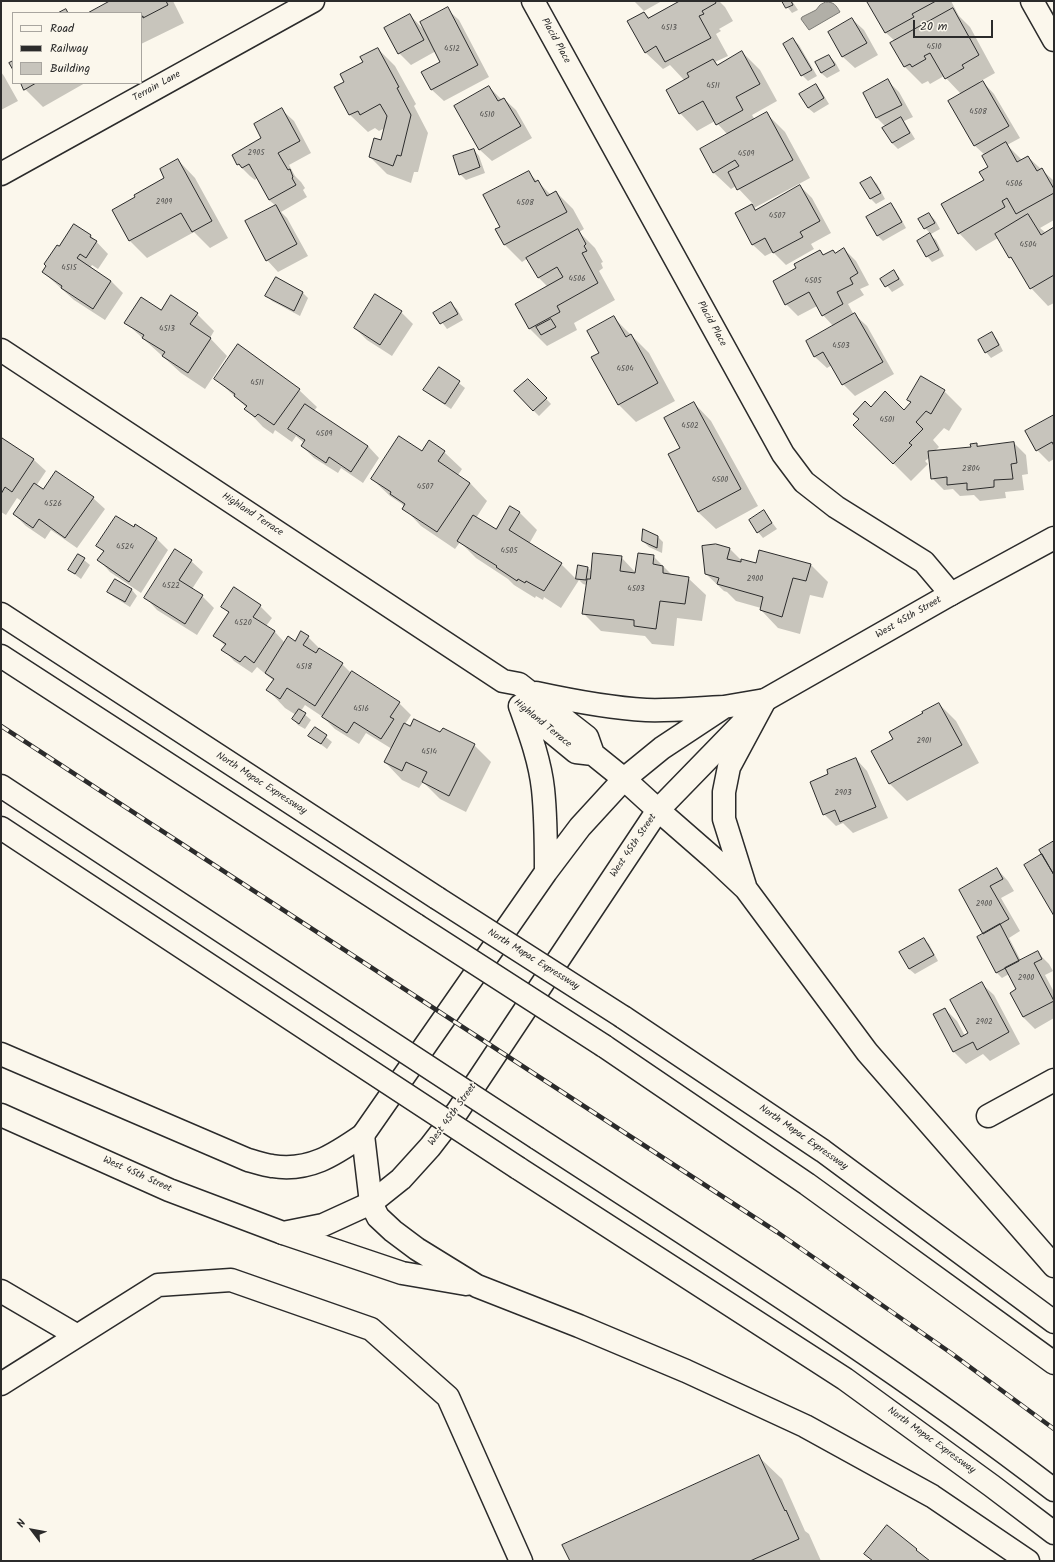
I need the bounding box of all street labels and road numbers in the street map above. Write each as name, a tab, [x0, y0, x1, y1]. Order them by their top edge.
street label: Placid Place	[538, 16, 572, 66]
street label: Terrain Lane	[131, 69, 183, 105]
street label: Placid Place	[694, 299, 728, 349]
street label: Highland Terrace	[219, 491, 285, 539]
street label: West 45th Street	[874, 594, 944, 642]
street label: Highland Terrace	[511, 697, 573, 751]
street label: North Mopac Expressway	[213, 750, 309, 818]
street label: West 45th Street	[608, 812, 660, 880]
street label: North Mopac Expressway	[485, 927, 581, 993]
street label: West 45th Street	[426, 1082, 480, 1148]
street label: North Mopac Expressway	[756, 1103, 850, 1173]
street label: West 45th Street	[101, 1154, 173, 1196]
street label: North Mopac Expressway	[885, 1405, 977, 1477]

